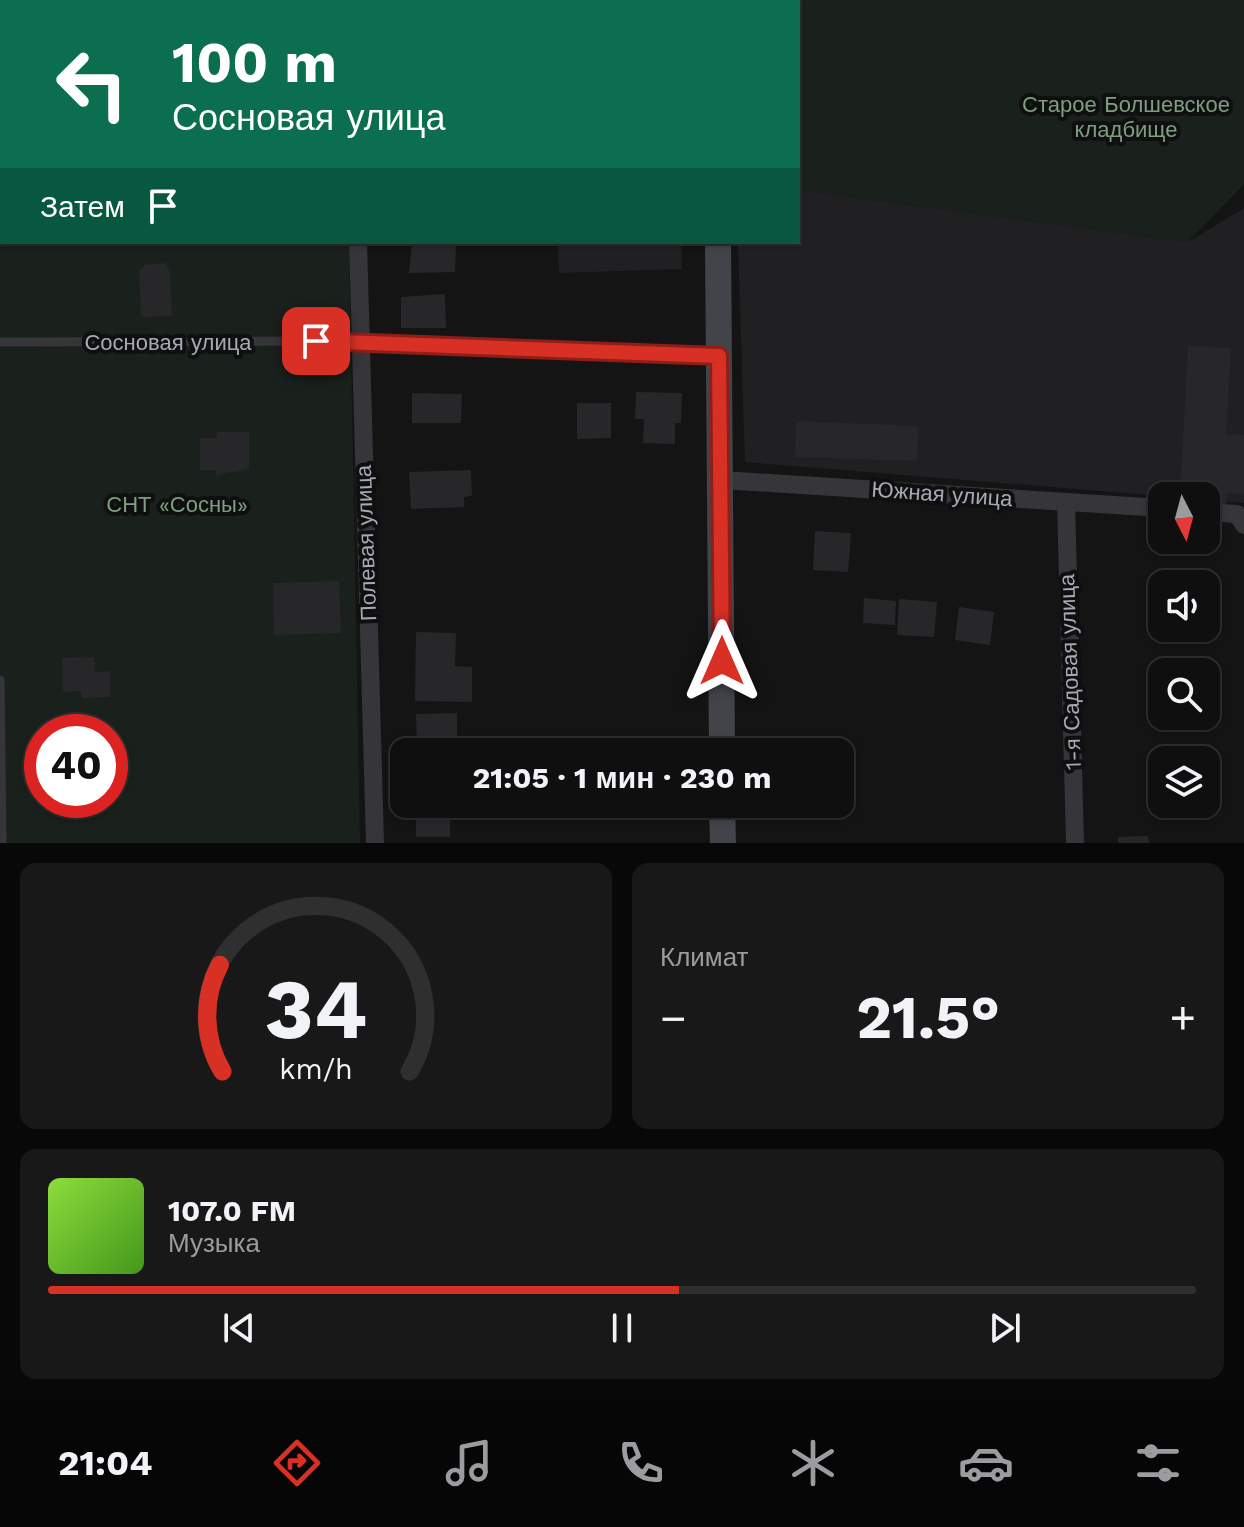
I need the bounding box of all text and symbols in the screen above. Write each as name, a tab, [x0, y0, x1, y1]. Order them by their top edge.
text: 100 m	[172, 30, 337, 96]
icon: left	[40, 32, 144, 136]
park label: Старое Болшевское кладбище	[1022, 92, 1230, 142]
text: Сосновая улица	[172, 97, 445, 139]
icon: arrive	[141, 184, 185, 228]
text: Затем	[40, 189, 125, 224]
pin	[282, 307, 350, 375]
icon: arrive	[294, 319, 338, 363]
street label: Сосновая улица	[84, 330, 252, 355]
street label: Полевая улица	[351, 464, 381, 621]
street label: Южная улица	[871, 477, 1014, 511]
north arrow	[1148, 482, 1220, 554]
map controls	[1148, 482, 1220, 818]
park label: СНТ «Сосны»	[106, 492, 248, 517]
button: sound	[1148, 570, 1220, 642]
street label: 1-я Садовая улица	[1054, 573, 1086, 770]
position arrow	[680, 619, 764, 703]
button: search	[1148, 658, 1220, 730]
speed limit sign: 40	[24, 714, 128, 818]
button: layers	[1148, 746, 1220, 818]
text: 21:05 · 1 мин · 230 m	[472, 760, 772, 795]
text: Климат	[660, 942, 749, 972]
text: 34	[264, 961, 368, 1058]
text: 21.5°	[856, 982, 1000, 1053]
text: −	[660, 992, 687, 1044]
text: +	[1169, 992, 1196, 1044]
text: km/h	[279, 1052, 353, 1086]
text: 107.0 FM	[168, 1193, 296, 1228]
text: Музыка	[168, 1228, 260, 1258]
icon: previous	[217, 1306, 261, 1350]
icon: pause	[600, 1306, 644, 1350]
icon: next	[983, 1306, 1027, 1350]
icon: directions	[269, 1435, 325, 1491]
icon: music	[441, 1435, 497, 1491]
icon: phone	[613, 1435, 669, 1491]
icon: climate	[785, 1435, 841, 1491]
icon: car	[958, 1435, 1014, 1491]
icon: filters	[1130, 1435, 1186, 1491]
text: 21:04	[58, 1442, 152, 1484]

